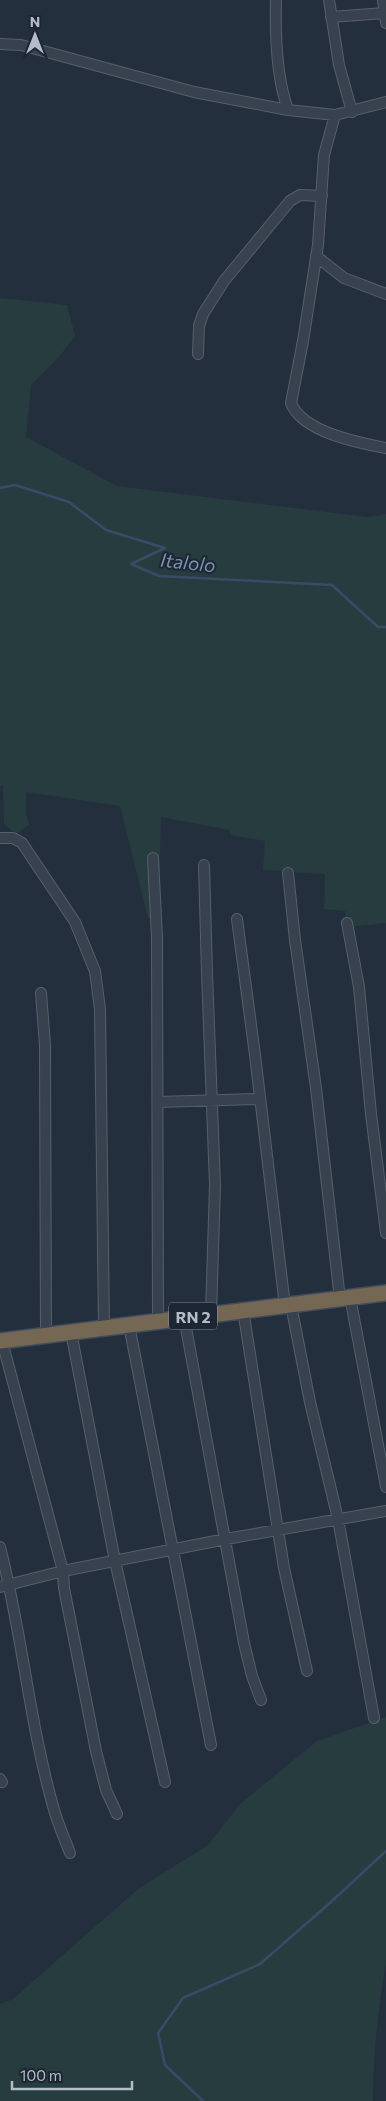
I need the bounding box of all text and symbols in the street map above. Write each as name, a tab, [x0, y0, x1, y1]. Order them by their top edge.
north arrow	[10, 10, 60, 60]
text: N	[30, 13, 40, 30]
water label: Italolo	[159, 548, 217, 576]
road number: RN 2	[169, 1302, 217, 1330]
scale bar	[12, 2058, 132, 2090]
text: 100 m	[20, 2066, 62, 2084]

